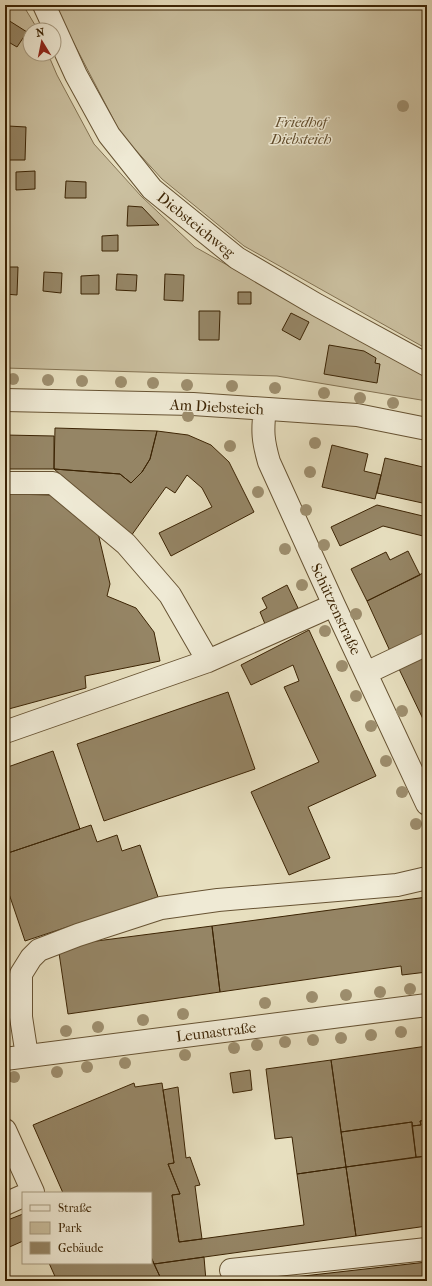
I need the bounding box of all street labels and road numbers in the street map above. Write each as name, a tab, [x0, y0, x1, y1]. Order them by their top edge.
street label: Diebsteichweg	[154, 188, 239, 262]
street label: Am Diebsteich	[169, 395, 265, 418]
street label: Schützenstraße	[307, 560, 365, 658]
street label: Leunastraße	[175, 1018, 258, 1046]

